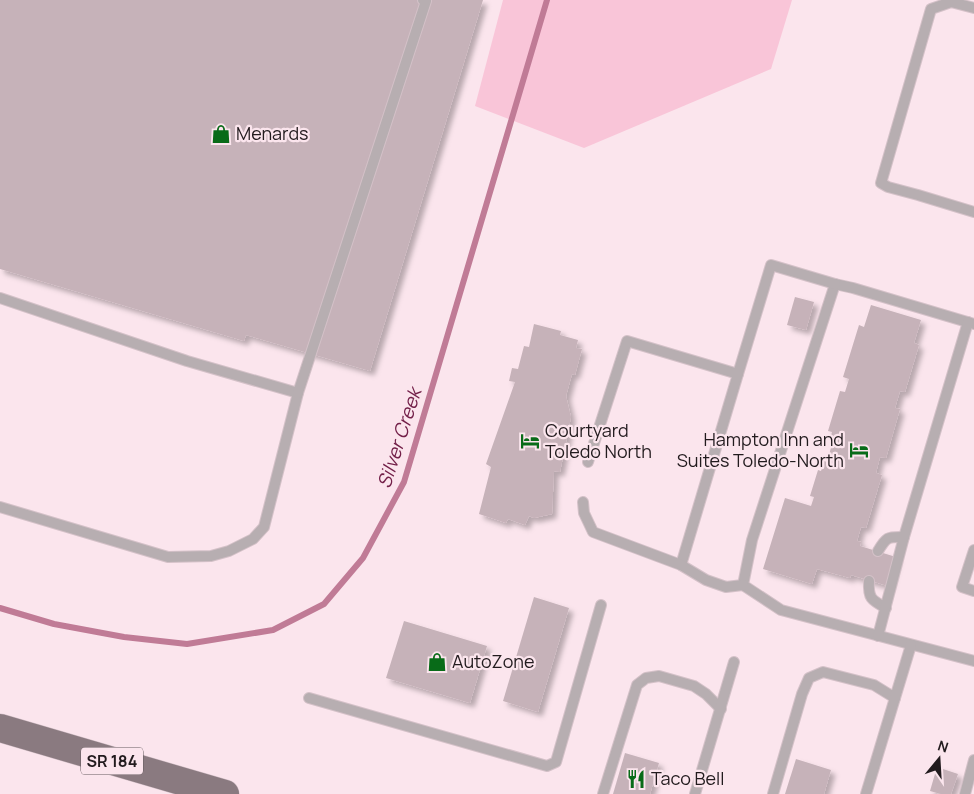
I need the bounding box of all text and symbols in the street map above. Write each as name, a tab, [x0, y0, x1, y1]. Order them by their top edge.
place label: Menards	[236, 121, 309, 145]
shop icon: Menards	[210, 123, 232, 145]
water label: Silver Creek	[371, 382, 428, 491]
place label: Courtyard Toledo North	[545, 418, 652, 463]
place label: Hampton Inn and Suites Toledo-North	[677, 427, 844, 472]
hotel icon: Courtyard Toledo North	[519, 430, 541, 452]
hotel icon: Hampton Inn and Suites Toledo-North	[848, 439, 870, 461]
place label: AutoZone	[452, 649, 534, 673]
shop icon: AutoZone	[426, 651, 448, 673]
north arrow	[914, 734, 964, 784]
text: N	[935, 736, 951, 757]
road number: SR 184	[81, 748, 143, 774]
place label: Taco Bell	[651, 766, 724, 790]
restaurant icon: Taco Bell	[625, 768, 647, 790]

